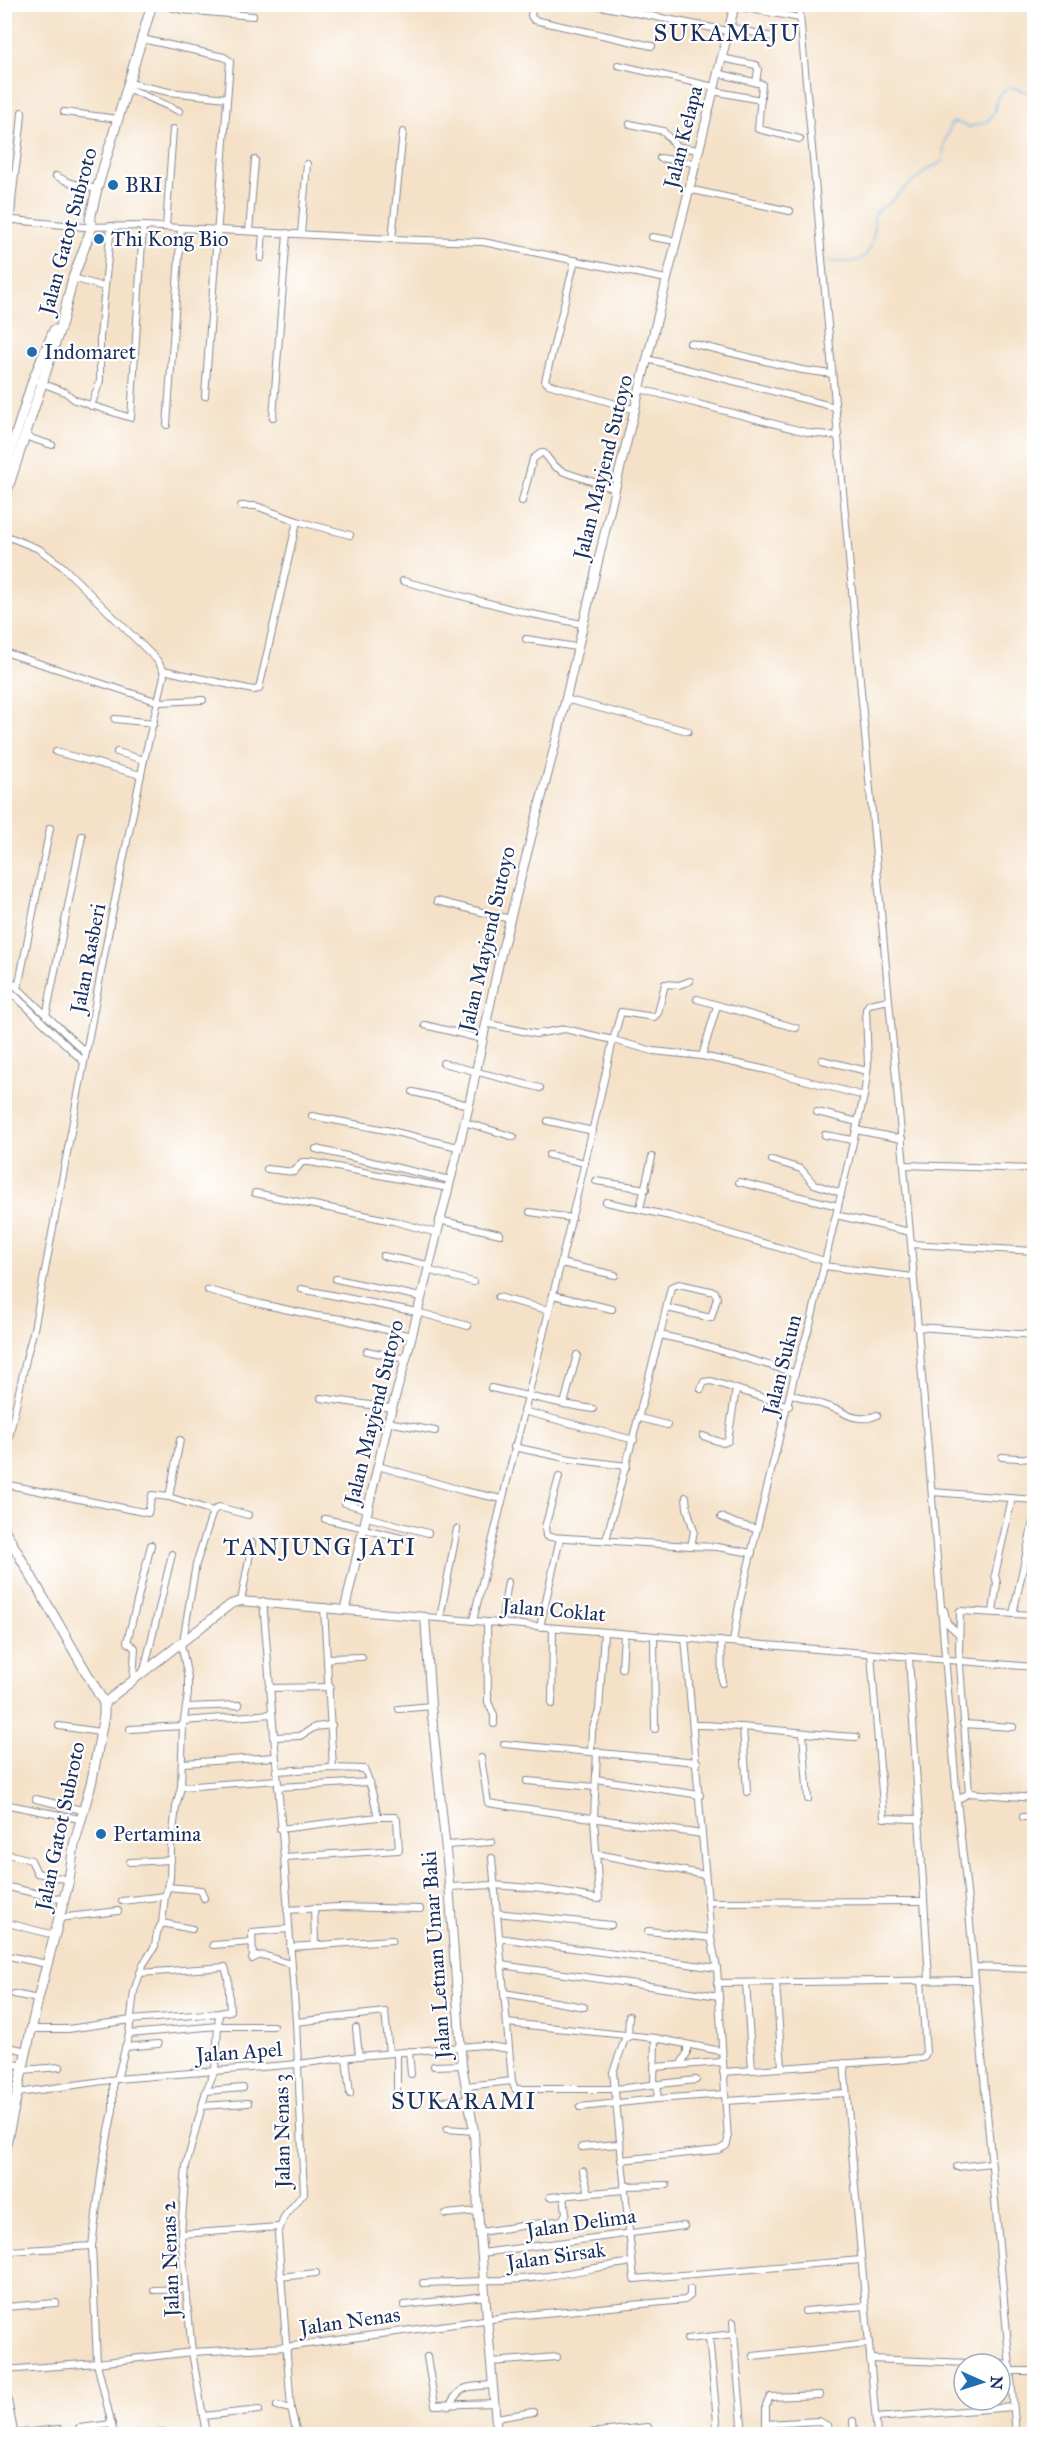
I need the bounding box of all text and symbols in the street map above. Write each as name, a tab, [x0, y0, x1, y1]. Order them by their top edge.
district label: SUKAMAJU	[654, 18, 800, 48]
street label: Jalan Kelapa	[657, 83, 708, 193]
street label: Jalan Gatot Subroto	[33, 144, 103, 319]
place label: BRI	[125, 172, 163, 198]
marker: BRI	[106, 178, 120, 192]
place label: Thi Kong Bio	[111, 226, 229, 252]
marker: Thi Kong Bio	[92, 232, 106, 246]
place label: Indomaret	[44, 339, 137, 365]
marker: Indomaret	[25, 345, 39, 359]
street label: Jalan Mayjend Sutoyo	[567, 372, 639, 564]
street label: Jalan Mayjend Sutoyo	[453, 844, 521, 1036]
street label: Jalan Rasberi	[64, 901, 111, 1017]
street label: Jalan Sukun	[756, 1312, 807, 1420]
street label: Jalan Mayjend Sutoyo	[338, 1317, 410, 1509]
district label: TANJUNG JATI	[223, 1532, 417, 1562]
street label: Jalan Coklat	[499, 1592, 607, 1628]
street label: Jalan Gatot Subroto	[29, 1739, 91, 1915]
place label: Pertamina	[113, 1821, 201, 1847]
marker: Pertamina	[94, 1827, 108, 1841]
street label: Jalan Letnan Umar Baki	[416, 1850, 456, 2062]
street label: Jalan Apel	[193, 2036, 283, 2068]
street label: Jalan Nenas 3	[268, 2074, 296, 2190]
district label: SUKARAMI	[391, 2086, 537, 2116]
street label: Jalan Nenas 2	[155, 2200, 185, 2320]
street label: Jalan Delima	[522, 2202, 638, 2244]
street label: Jalan Sirsak	[503, 2236, 607, 2276]
street label: Jalan Nenas	[296, 2301, 402, 2341]
north arrow	[952, 2352, 1012, 2412]
text: N	[987, 2375, 1006, 2390]

